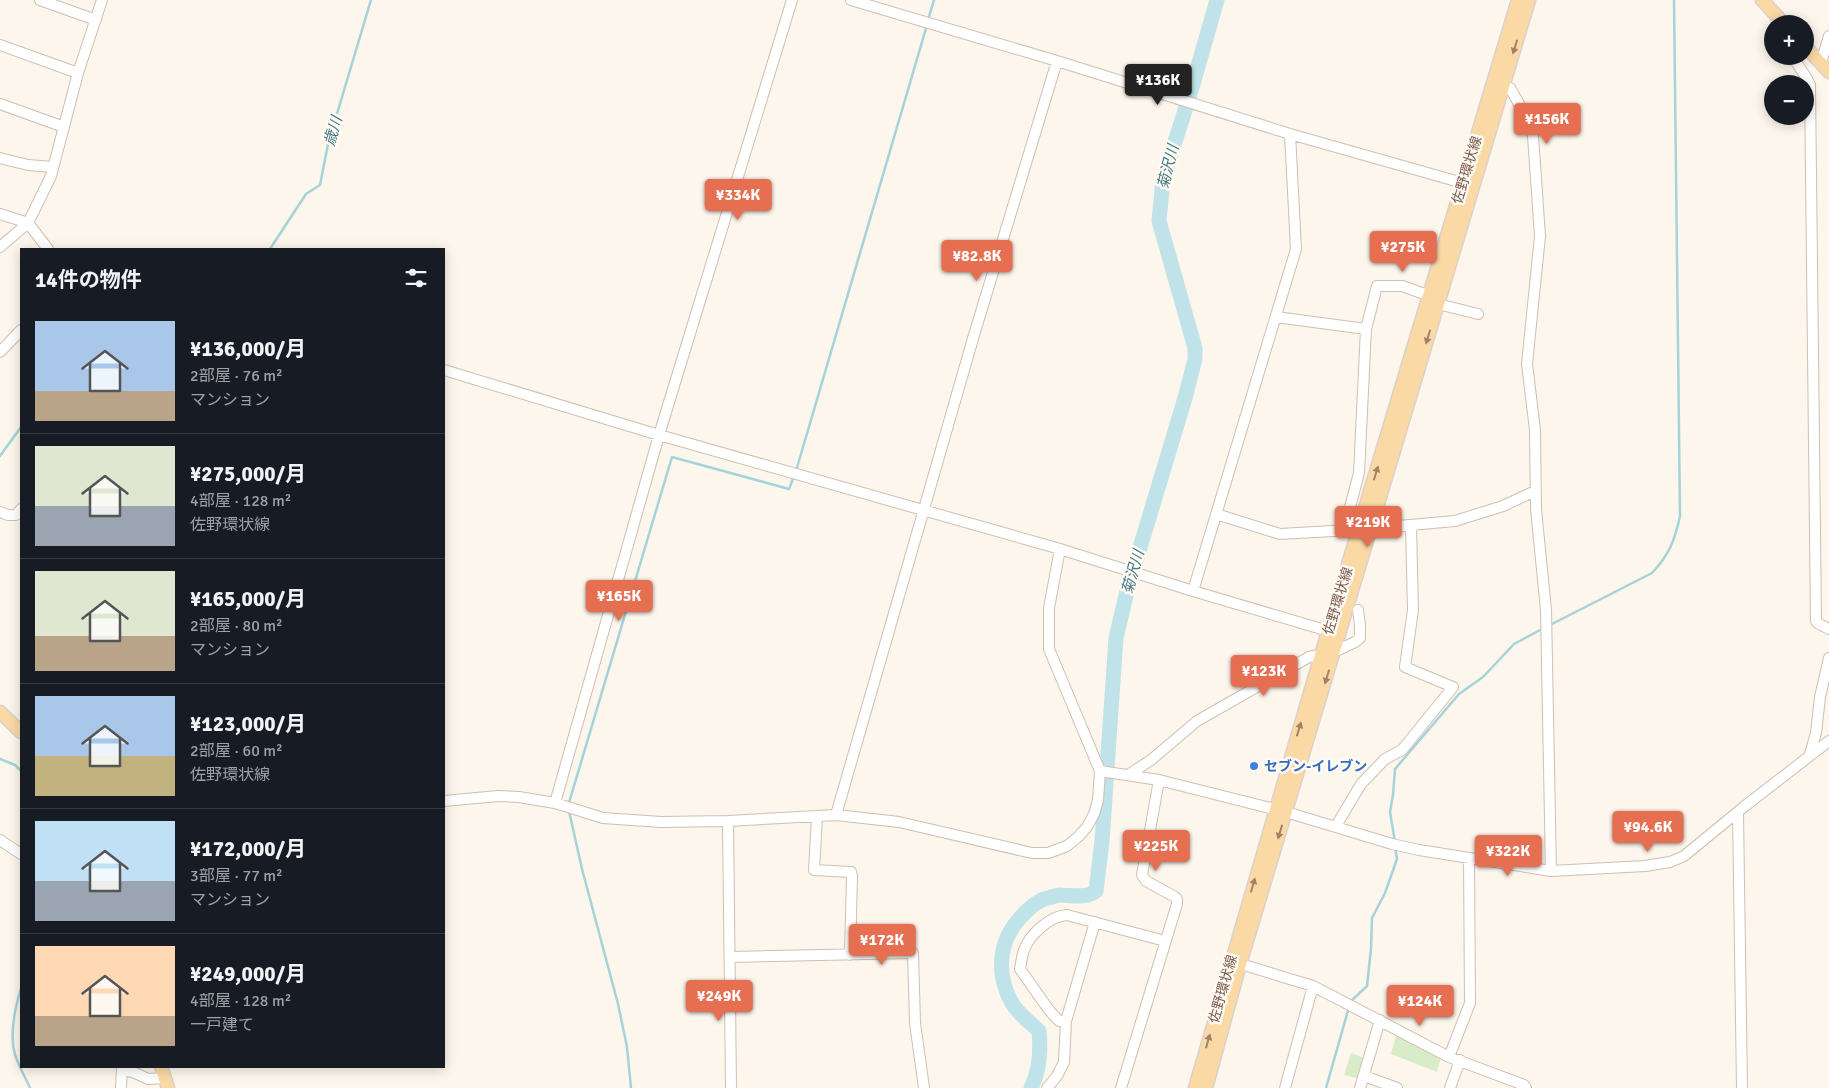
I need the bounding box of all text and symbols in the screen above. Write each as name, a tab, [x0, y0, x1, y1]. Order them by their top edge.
map controls	[1764, 15, 1814, 125]
button: +	[1764, 15, 1814, 65]
one-way arrow	[1510, 39, 1518, 54]
pin: ¥136K	[1123, 64, 1193, 106]
text: ¥136K	[1136, 70, 1180, 90]
button: −	[1764, 75, 1814, 125]
pin: ¥156K	[1512, 102, 1582, 145]
text: ¥156K	[1525, 109, 1569, 129]
water label: 歳川	[320, 112, 346, 148]
street label: 佐野環状線	[1449, 134, 1485, 206]
water label: 菊沢川	[1154, 141, 1183, 191]
pin: ¥334K	[703, 178, 773, 221]
text: ¥334K	[716, 185, 760, 205]
pin: ¥275K	[1368, 230, 1438, 273]
text: ¥275K	[1381, 237, 1425, 257]
pin: ¥82.8K	[936, 240, 1018, 282]
text: ¥82.8K	[952, 246, 1002, 266]
icon: filters	[402, 264, 430, 292]
text: 14件の物件	[35, 267, 142, 293]
one-way arrow	[1424, 329, 1432, 344]
text: ¥136,000/月	[190, 336, 306, 362]
icon: home	[75, 341, 135, 401]
text: 2部屋 · 76 m²	[190, 366, 283, 386]
text: マンション	[190, 390, 270, 410]
text: ¥275,000/月	[190, 461, 306, 487]
one-way arrow	[1373, 465, 1381, 480]
icon: home	[75, 466, 135, 526]
text: 4部屋 · 128 m²	[190, 491, 291, 511]
pin: ¥219K	[1333, 506, 1403, 548]
text: ¥219K	[1346, 512, 1390, 532]
text: 佐野環状線	[190, 515, 270, 535]
water label: 菊沢川	[1118, 546, 1148, 596]
street label: 佐野環状線	[1320, 565, 1356, 637]
pin: ¥165K	[584, 580, 654, 622]
text: ¥165,000/月	[190, 586, 306, 612]
text: ¥165K	[597, 586, 641, 606]
icon: home	[75, 591, 135, 651]
text: 2部屋 · 80 m²	[190, 616, 283, 636]
text: マンション	[190, 640, 270, 660]
pin: ¥123K	[1229, 654, 1299, 697]
text: ¥123K	[1242, 661, 1286, 681]
one-way arrow	[1322, 669, 1330, 684]
text: ¥123,000/月	[190, 711, 306, 737]
icon: home	[75, 716, 135, 776]
one-way arrow	[1296, 722, 1304, 737]
text: 2部屋 · 60 m²	[190, 741, 283, 761]
place label: セブン-イレブン	[1264, 758, 1367, 775]
marker: セブン-イレブン	[1248, 760, 1260, 772]
text: 佐野環状線	[190, 765, 270, 785]
pin: ¥94.6K	[1607, 810, 1689, 853]
text: ¥94.6K	[1623, 817, 1673, 837]
one-way arrow	[1275, 825, 1283, 840]
pin: ¥225K	[1121, 830, 1191, 872]
pin: ¥322K	[1473, 834, 1543, 877]
text: ¥172,000/月	[190, 836, 306, 862]
text: ¥225K	[1134, 836, 1178, 856]
icon: home	[75, 841, 135, 901]
text: ¥322K	[1486, 841, 1530, 861]
text: 3部屋 · 77 m²	[190, 866, 283, 886]
one-way arrow	[1250, 877, 1258, 892]
text: マンション	[190, 890, 270, 910]
pin: ¥172K	[847, 924, 917, 966]
text: ¥172K	[860, 930, 904, 950]
street label: 佐野環状線	[1205, 953, 1241, 1025]
text: ¥249,000/月	[190, 961, 306, 987]
icon: home	[75, 966, 135, 1026]
pin: ¥249K	[684, 980, 754, 1022]
pin: ¥124K	[1385, 984, 1455, 1027]
text: ¥249K	[697, 986, 741, 1006]
text: 4部屋 · 128 m²	[190, 991, 291, 1011]
text: ¥124K	[1398, 991, 1442, 1011]
text: 一戸建て	[190, 1015, 254, 1035]
one-way arrow	[1204, 1034, 1212, 1049]

